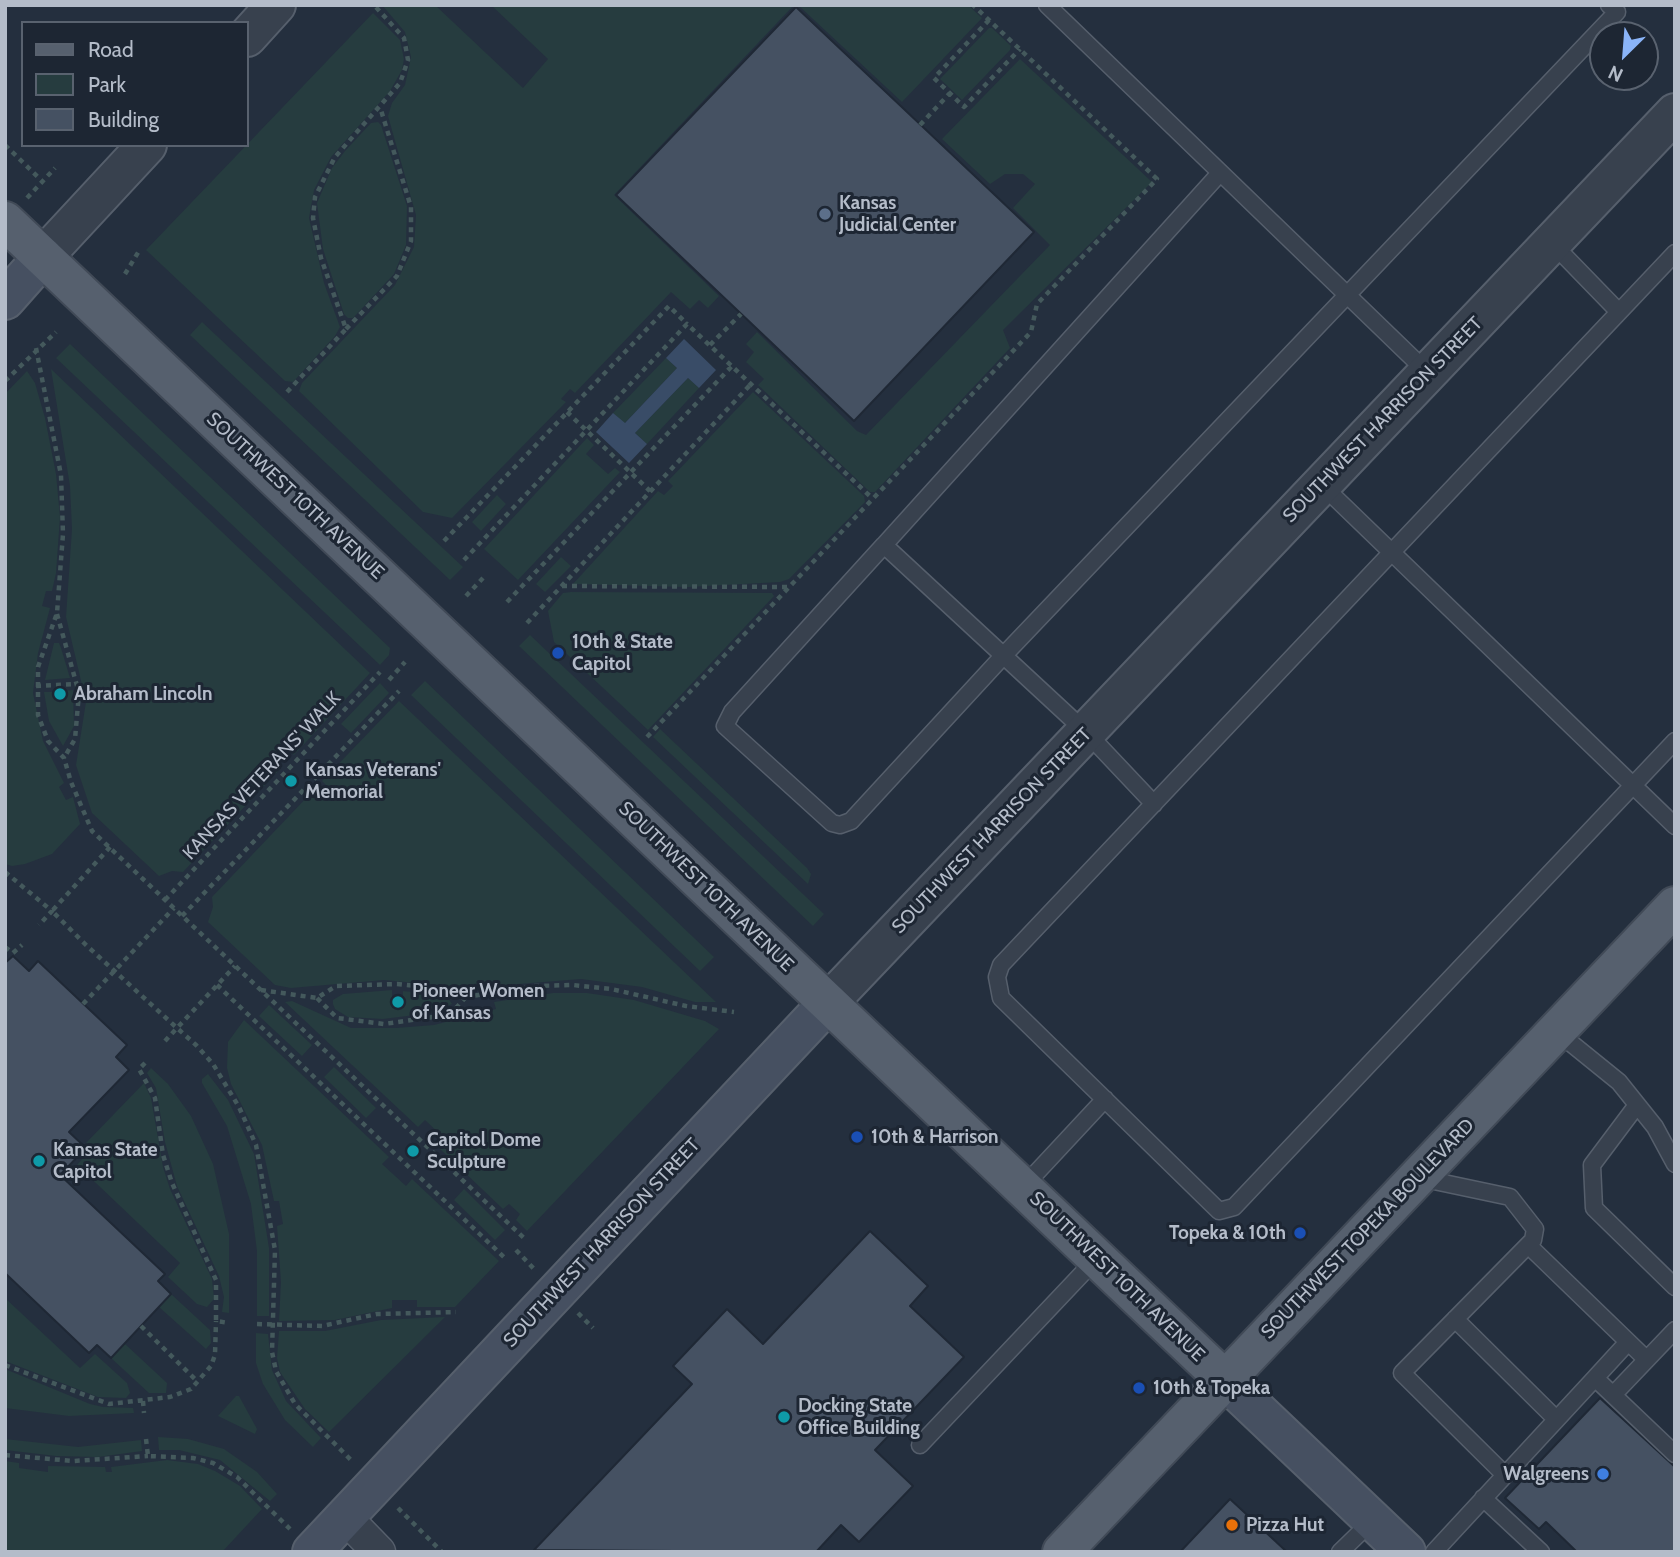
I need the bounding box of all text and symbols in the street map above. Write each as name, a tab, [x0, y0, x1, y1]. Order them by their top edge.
legend	[21, 21, 248, 147]
north arrow	[1589, 21, 1659, 91]
text: Road	[88, 37, 134, 62]
text: N	[1605, 60, 1627, 87]
text: Park	[88, 72, 126, 97]
text: Building	[88, 107, 159, 132]
place label: Kansas Judicial Center	[839, 192, 956, 236]
marker: Kansas Judicial Center	[817, 206, 833, 222]
street label: SOUTHWEST HARRISON STREET	[1279, 312, 1487, 528]
street label: SOUTHWEST 10TH AVENUE	[201, 408, 389, 584]
place label: 10th & State Capitol	[572, 631, 673, 675]
marker: 10th & State Capitol	[550, 645, 566, 661]
place label: Abraham Lincoln	[74, 683, 212, 705]
marker: Abraham Lincoln	[52, 686, 68, 702]
street label: KANSAS VETERANS' WALK	[178, 687, 346, 865]
street label: SOUTHWEST HARRISON STREET	[888, 723, 1096, 939]
place label: Kansas Veterans' Memorial	[305, 759, 441, 803]
marker: Kansas Veterans' Memorial	[283, 773, 299, 789]
street label: SOUTHWEST 10TH AVENUE	[614, 797, 798, 977]
place label: Pioneer Women of Kansas	[412, 980, 544, 1024]
marker: Pioneer Women of Kansas	[390, 994, 406, 1010]
street label: SOUTHWEST TOPEKA BOULEVARD	[1257, 1114, 1479, 1344]
place label: 10th & Harrison	[871, 1126, 998, 1148]
place label: Capitol Dome Sculpture	[427, 1129, 541, 1173]
marker: 10th & Harrison	[849, 1129, 865, 1145]
street label: SOUTHWEST HARRISON STREET	[499, 1134, 705, 1352]
place label: Kansas State Capitol	[53, 1139, 158, 1183]
marker: Capitol Dome Sculpture	[405, 1143, 421, 1159]
marker: Kansas State Capitol	[31, 1153, 47, 1169]
street label: SOUTHWEST 10TH AVENUE	[1025, 1187, 1209, 1367]
place label: Topeka & 10th	[1169, 1222, 1286, 1244]
marker: Topeka & 10th	[1292, 1225, 1308, 1241]
place label: 10th & Topeka	[1153, 1377, 1270, 1399]
marker: 10th & Topeka	[1131, 1380, 1147, 1396]
place label: Docking State Office Building	[798, 1395, 920, 1439]
marker: Docking State Office Building	[776, 1409, 792, 1425]
place label: Walgreens	[1503, 1463, 1589, 1485]
marker: Walgreens	[1595, 1466, 1611, 1482]
place label: Pizza Hut	[1246, 1514, 1324, 1536]
marker: Pizza Hut	[1224, 1517, 1240, 1533]

